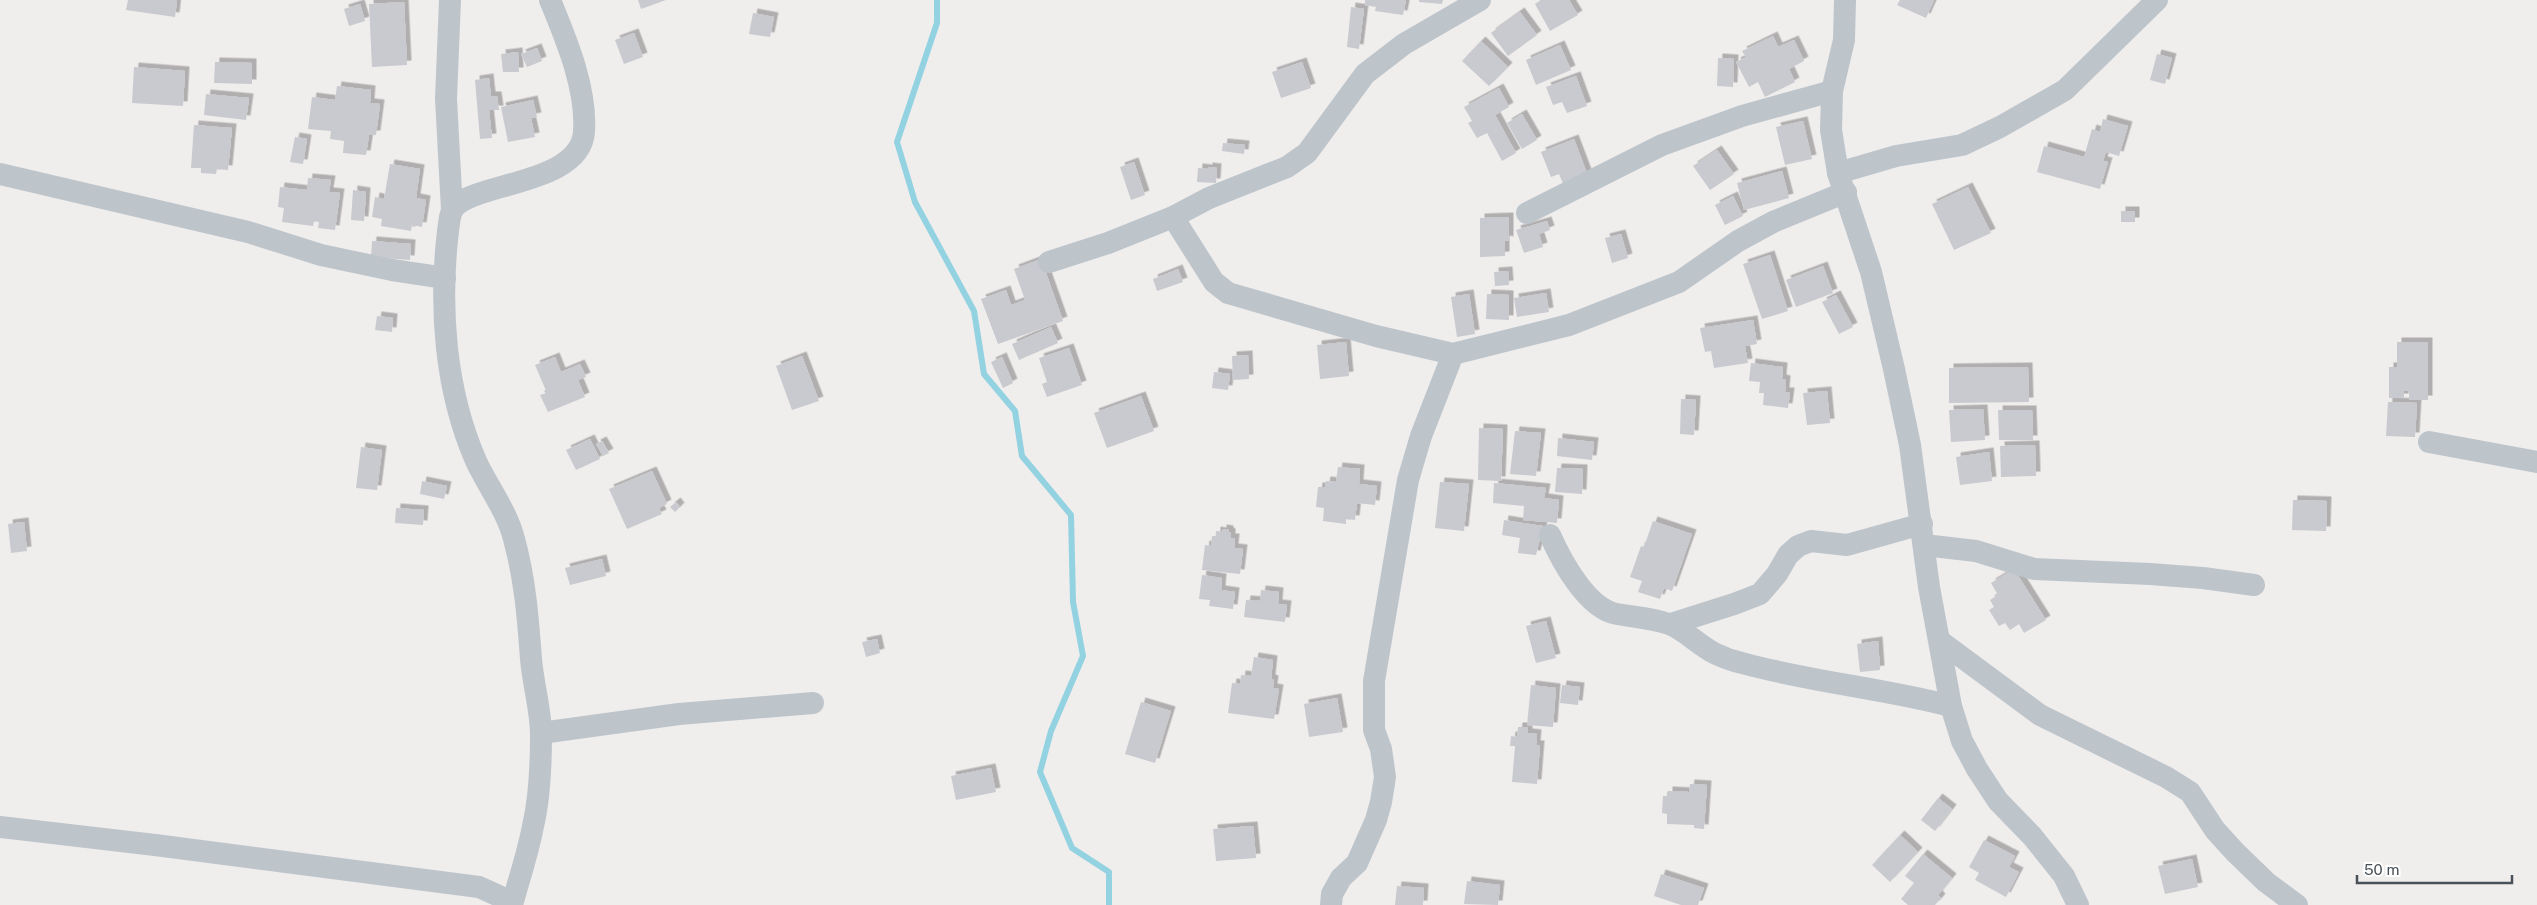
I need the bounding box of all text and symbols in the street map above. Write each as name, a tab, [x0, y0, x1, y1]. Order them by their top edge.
scale bar	[2357, 852, 2512, 884]
text: 50 m	[2364, 861, 2399, 878]

